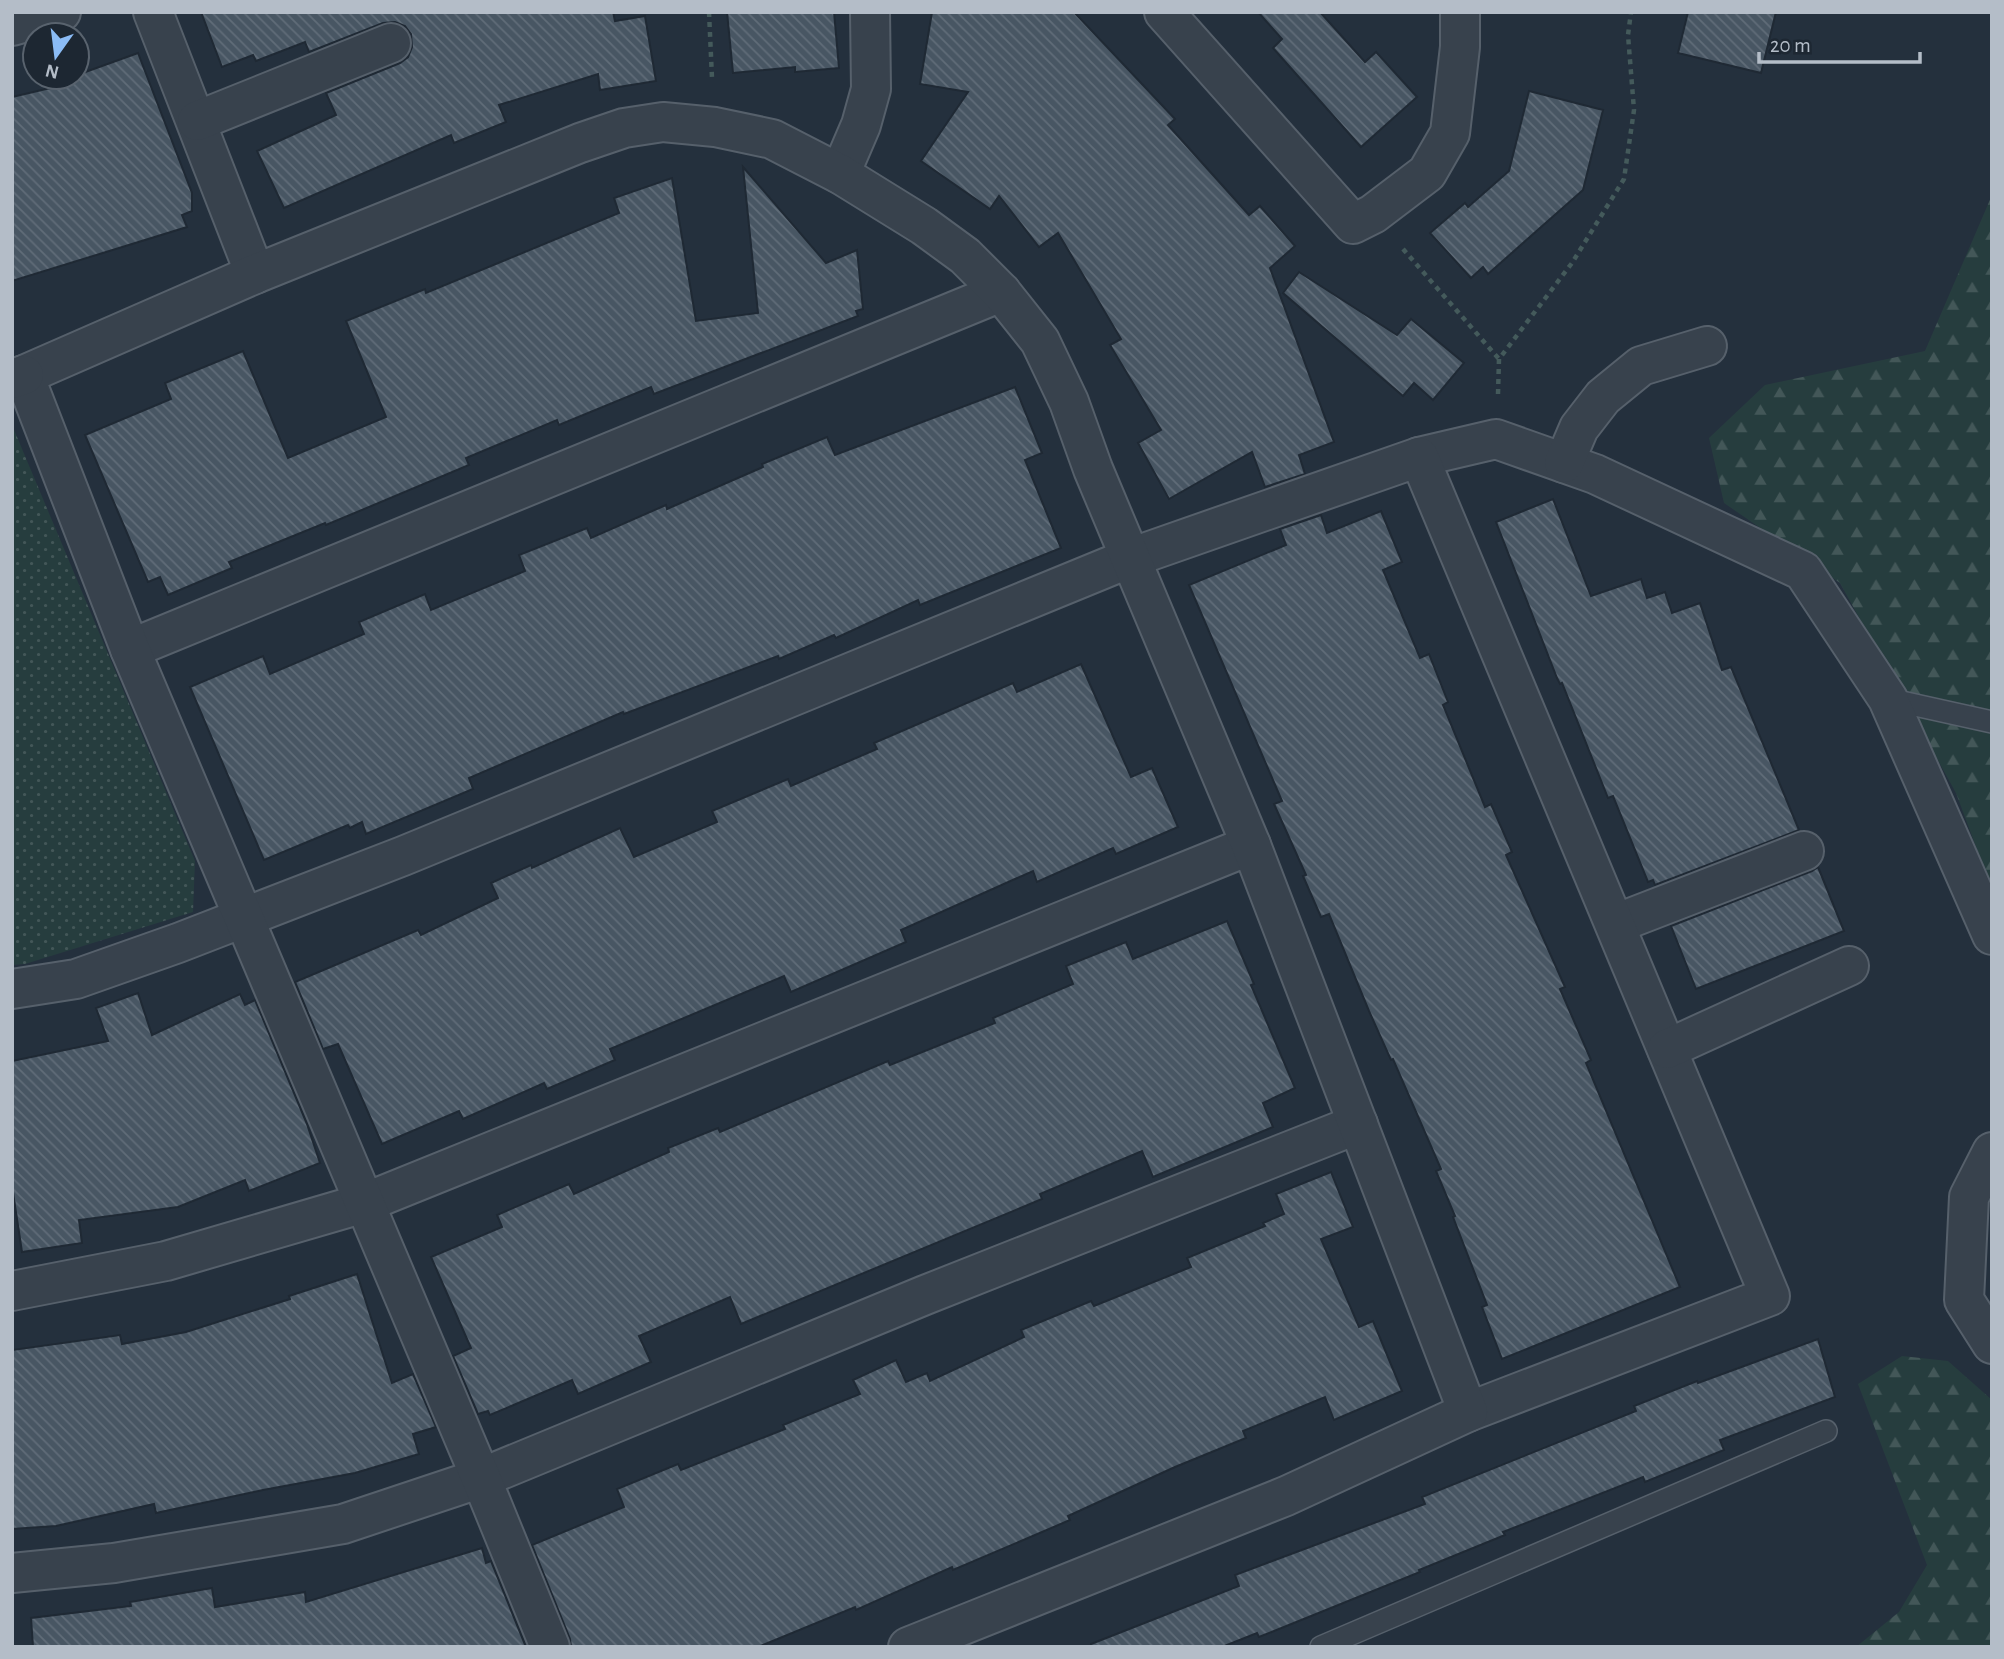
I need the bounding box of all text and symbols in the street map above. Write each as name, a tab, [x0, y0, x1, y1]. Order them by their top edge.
north arrow	[21, 21, 91, 91]
scale bar	[1759, 21, 1920, 65]
text: 20 m	[1770, 35, 1811, 56]
text: N	[44, 60, 61, 82]

